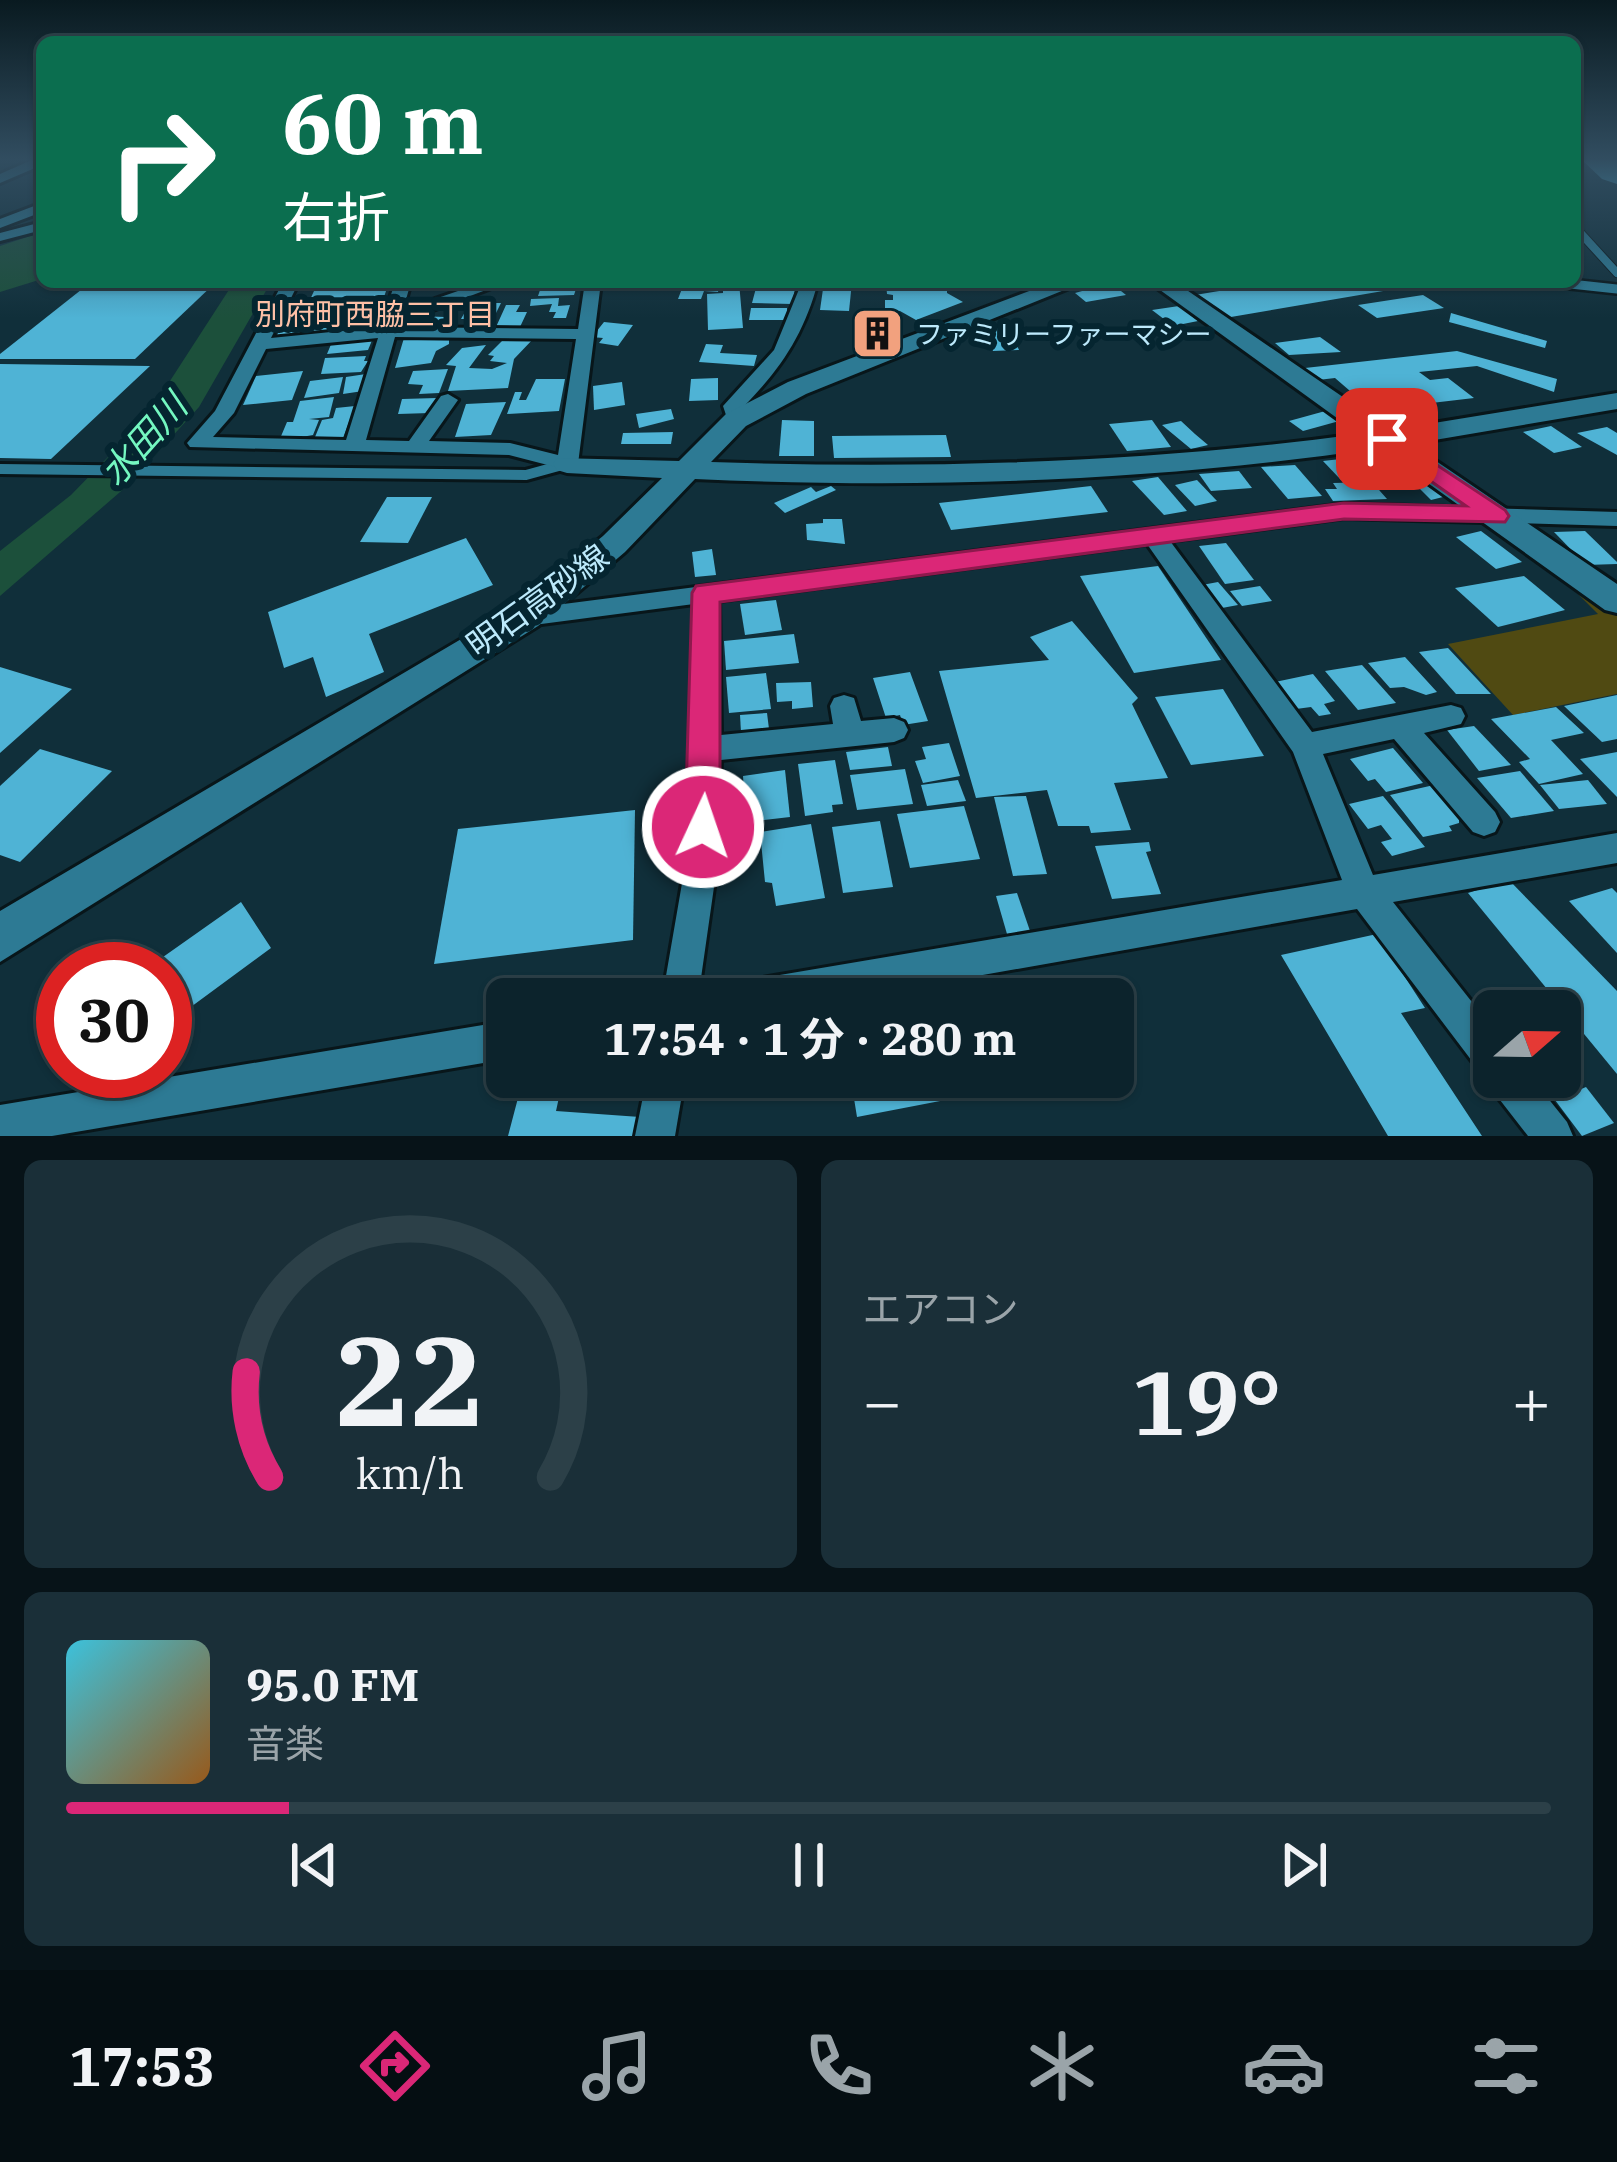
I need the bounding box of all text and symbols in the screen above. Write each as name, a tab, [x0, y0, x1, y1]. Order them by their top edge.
text: 60 m	[282, 68, 484, 177]
icon: right	[84, 84, 240, 240]
text: 右折	[282, 182, 390, 252]
district label: 別府町西脇三丁目	[255, 294, 495, 333]
building icon: ファミリーファーマシー	[849, 305, 905, 361]
place label: ファミリーファーマシー	[916, 316, 1211, 351]
water label: 水田川	[89, 380, 199, 495]
pin	[1336, 388, 1438, 490]
icon: arrive	[1354, 406, 1420, 472]
street label: 明石高砂線	[458, 534, 616, 666]
position arrow	[640, 764, 766, 890]
speed limit sign: 30	[36, 942, 192, 1098]
north arrow	[1473, 990, 1581, 1098]
map controls	[1473, 990, 1581, 1098]
text: 17:54 · 1 分 · 280 m	[603, 1009, 1017, 1067]
text: エアコン	[863, 1283, 1019, 1334]
text: 22	[335, 1298, 485, 1460]
text: 19°	[1132, 1343, 1282, 1460]
text: −	[863, 1358, 902, 1444]
text: +	[1511, 1358, 1551, 1444]
text: km/h	[356, 1445, 464, 1501]
text: 95.0 FM	[246, 1655, 419, 1713]
text: 音楽	[246, 1718, 324, 1769]
icon: previous	[281, 1832, 347, 1898]
icon: pause	[776, 1832, 842, 1898]
icon: next	[1271, 1832, 1337, 1898]
icon: directions	[353, 2024, 437, 2108]
icon: music	[575, 2024, 659, 2108]
icon: phone	[797, 2024, 881, 2108]
icon: climate	[1020, 2024, 1104, 2108]
icon: car	[1242, 2024, 1326, 2108]
icon: filters	[1464, 2024, 1548, 2108]
text: 17:53	[69, 2031, 215, 2101]

